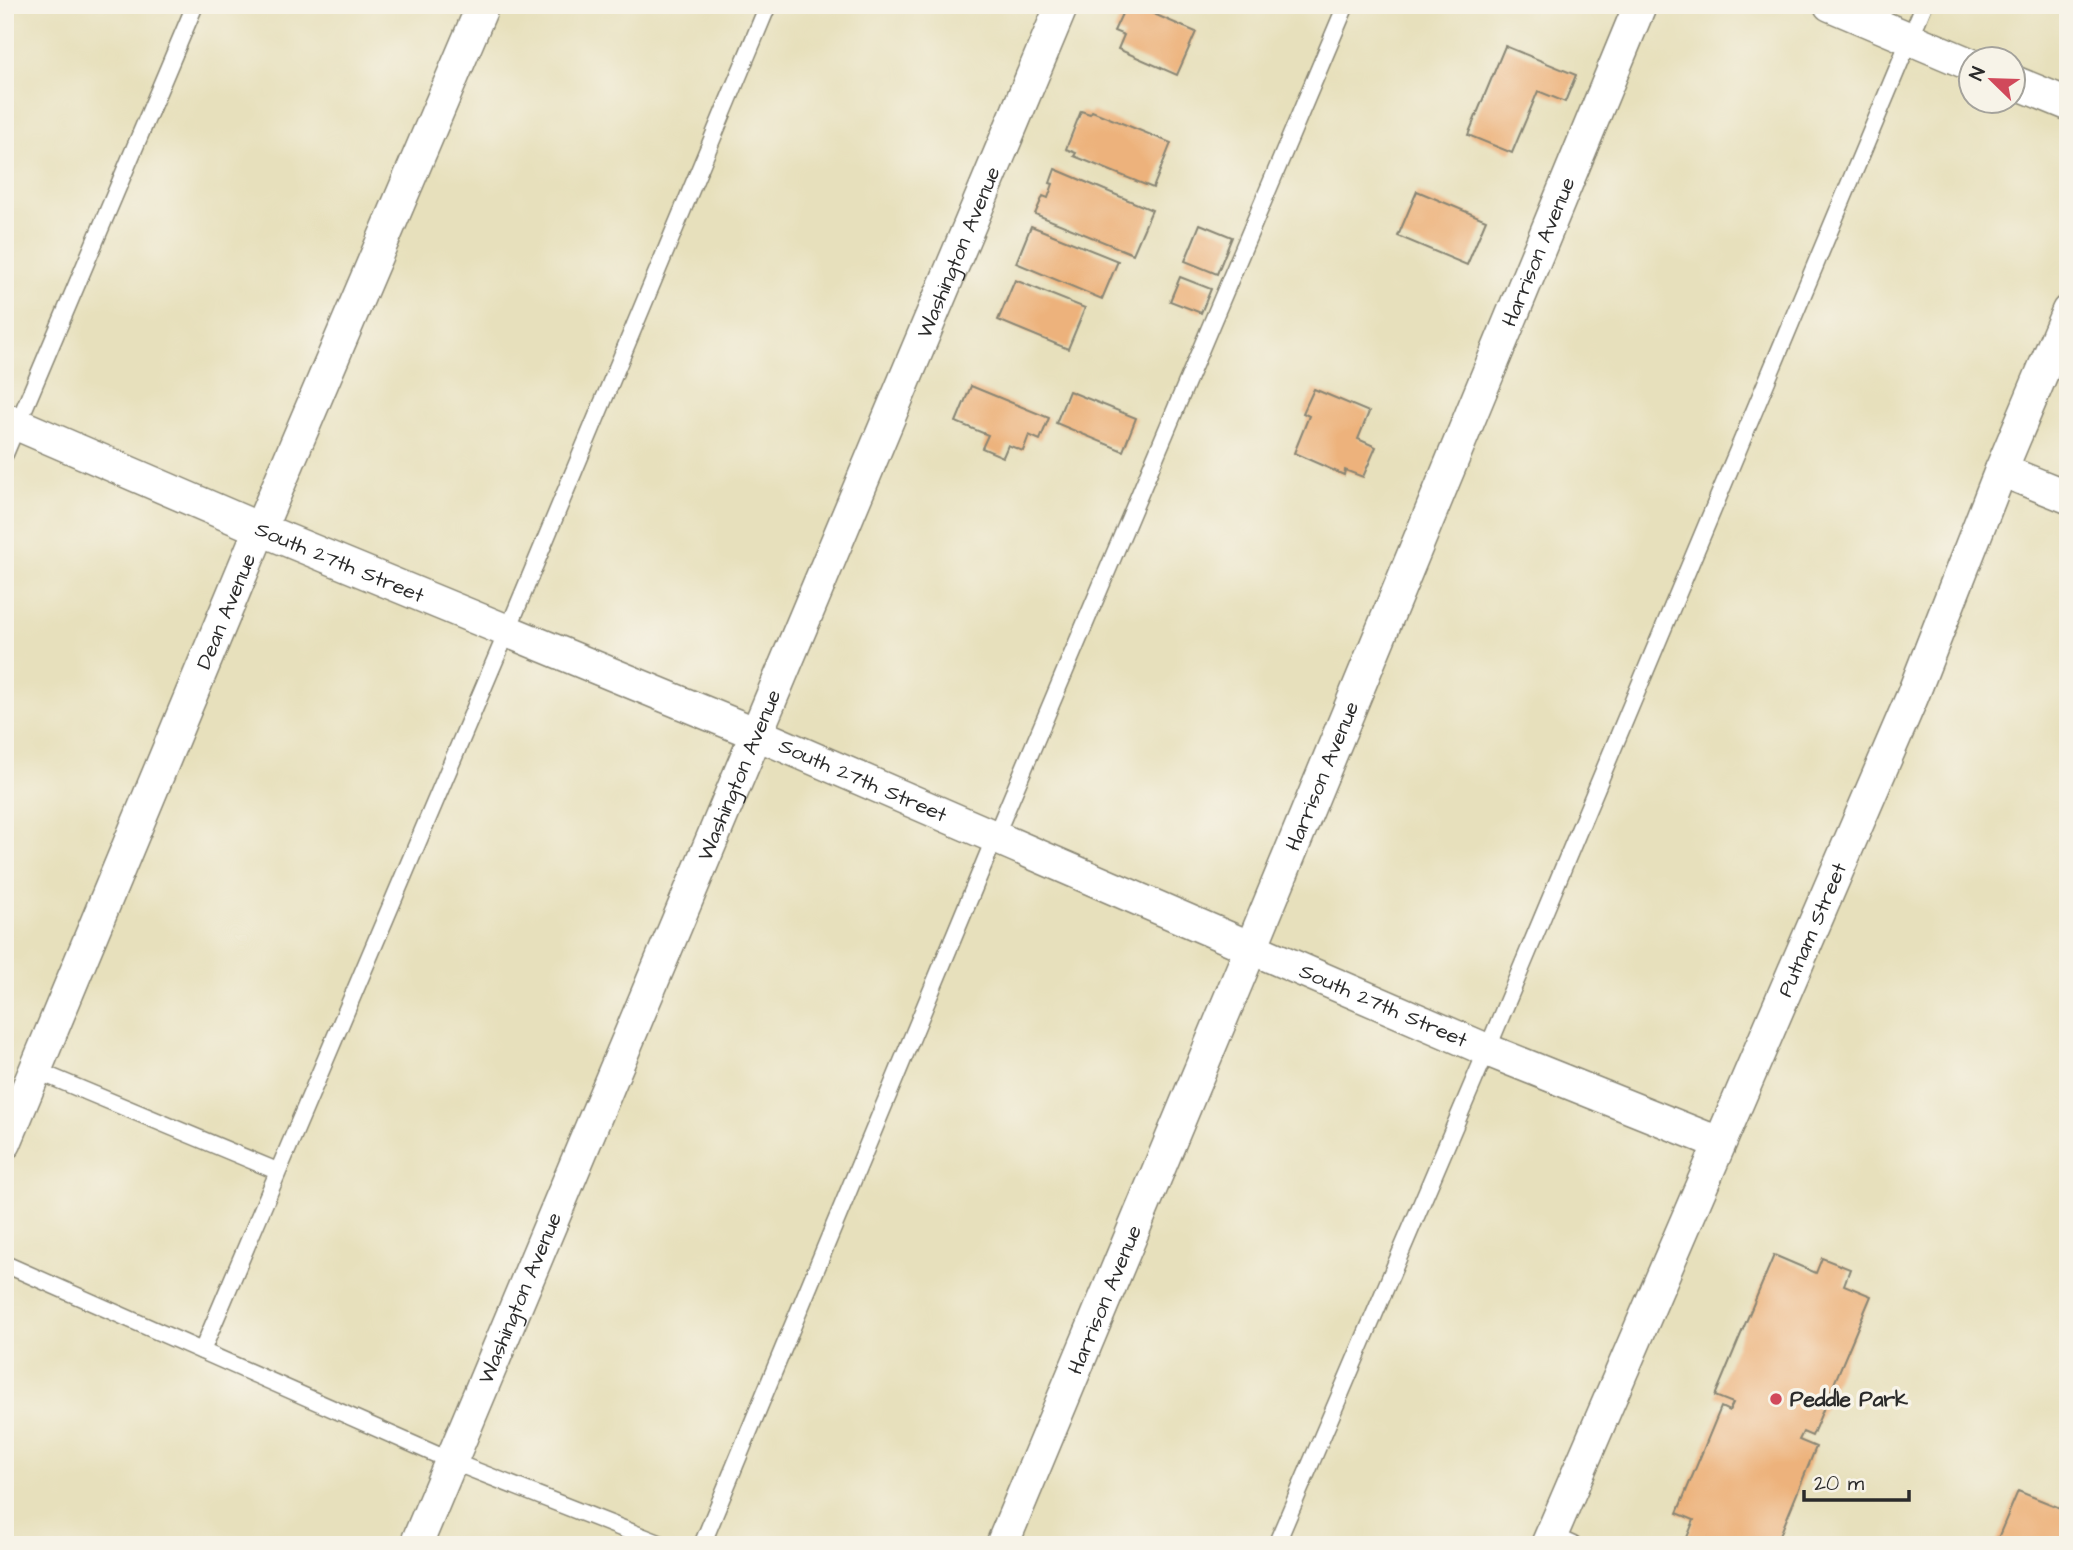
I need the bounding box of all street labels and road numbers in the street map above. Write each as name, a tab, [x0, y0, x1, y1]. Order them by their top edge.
street label: Washington Avenue	[909, 162, 1007, 342]
street label: Harrison Avenue	[1494, 173, 1582, 331]
street label: South 27th Street	[251, 514, 429, 610]
street label: Dean Avenue	[189, 549, 263, 673]
street label: Washington Avenue	[690, 685, 788, 865]
street label: Harrison Avenue	[1278, 697, 1366, 855]
street label: South 27th Street	[775, 731, 952, 829]
street label: Putnam Street	[1770, 858, 1854, 1001]
street label: South 27th Street	[1295, 956, 1473, 1055]
street label: Washington Avenue	[471, 1208, 569, 1388]
street label: Harrison Avenue	[1060, 1220, 1148, 1379]

